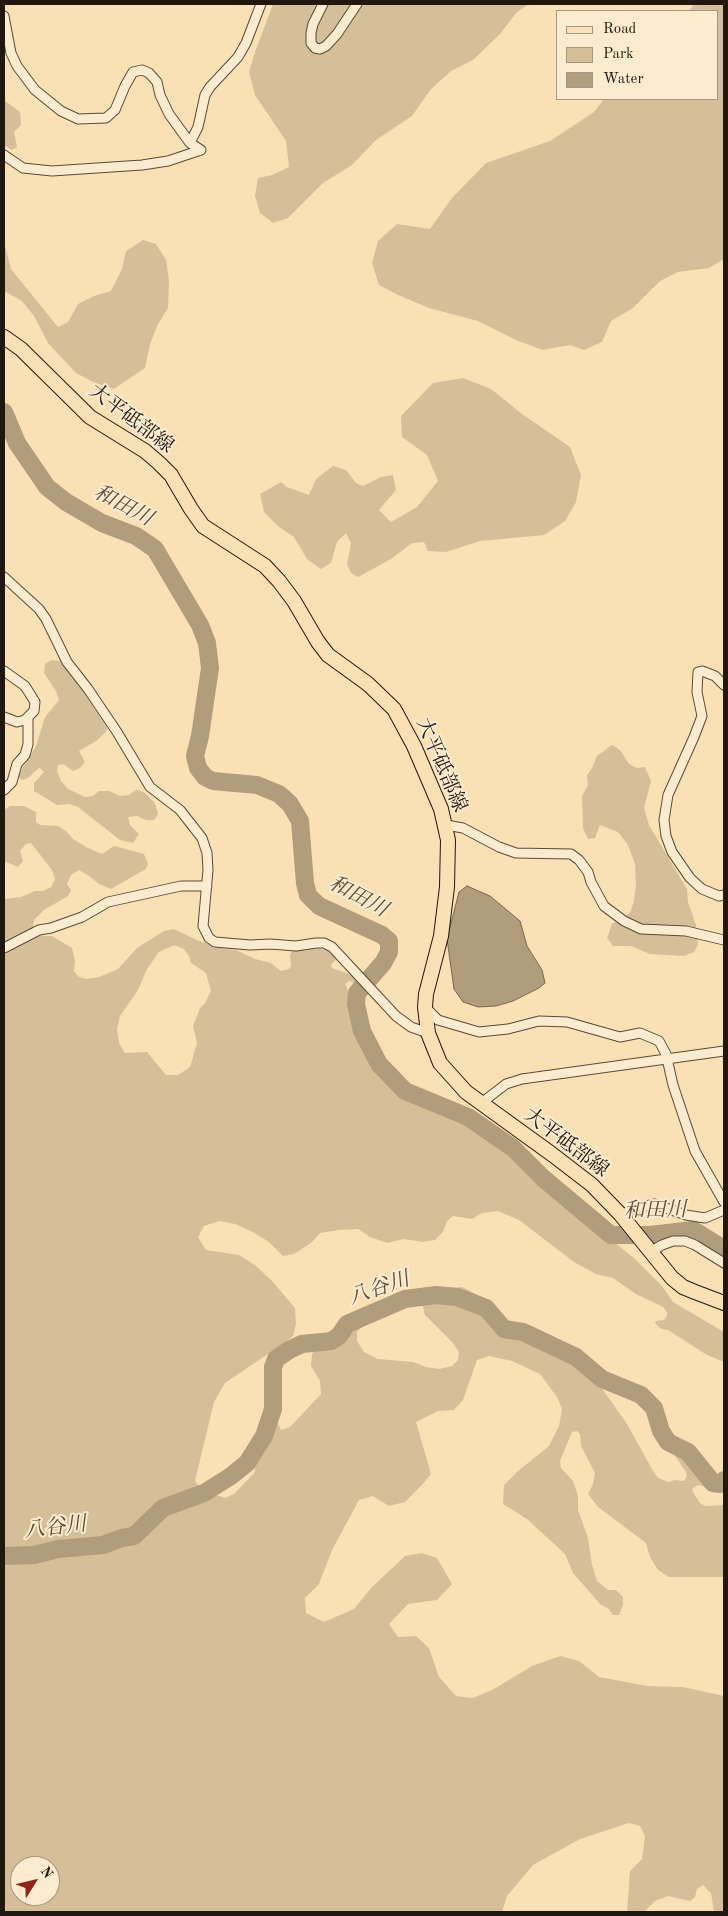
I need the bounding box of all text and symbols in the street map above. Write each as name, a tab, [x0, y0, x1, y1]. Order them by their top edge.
legend	[556, 10, 718, 100]
text: Road	[603, 22, 636, 37]
text: Park	[603, 47, 634, 62]
text: Water	[603, 72, 644, 87]
street label: 大平砥部線	[84, 379, 178, 459]
water label: 和田川	[89, 480, 157, 532]
street label: 大平砥部線	[410, 714, 472, 816]
water label: 和田川	[324, 871, 392, 923]
street label: 大平砥部線	[519, 1103, 613, 1183]
water label: 和田川	[623, 1197, 687, 1225]
water label: 八谷川	[345, 1267, 413, 1311]
water label: 八谷川	[22, 1512, 88, 1544]
north arrow	[10, 1856, 60, 1906]
text: N	[38, 1864, 55, 1881]

